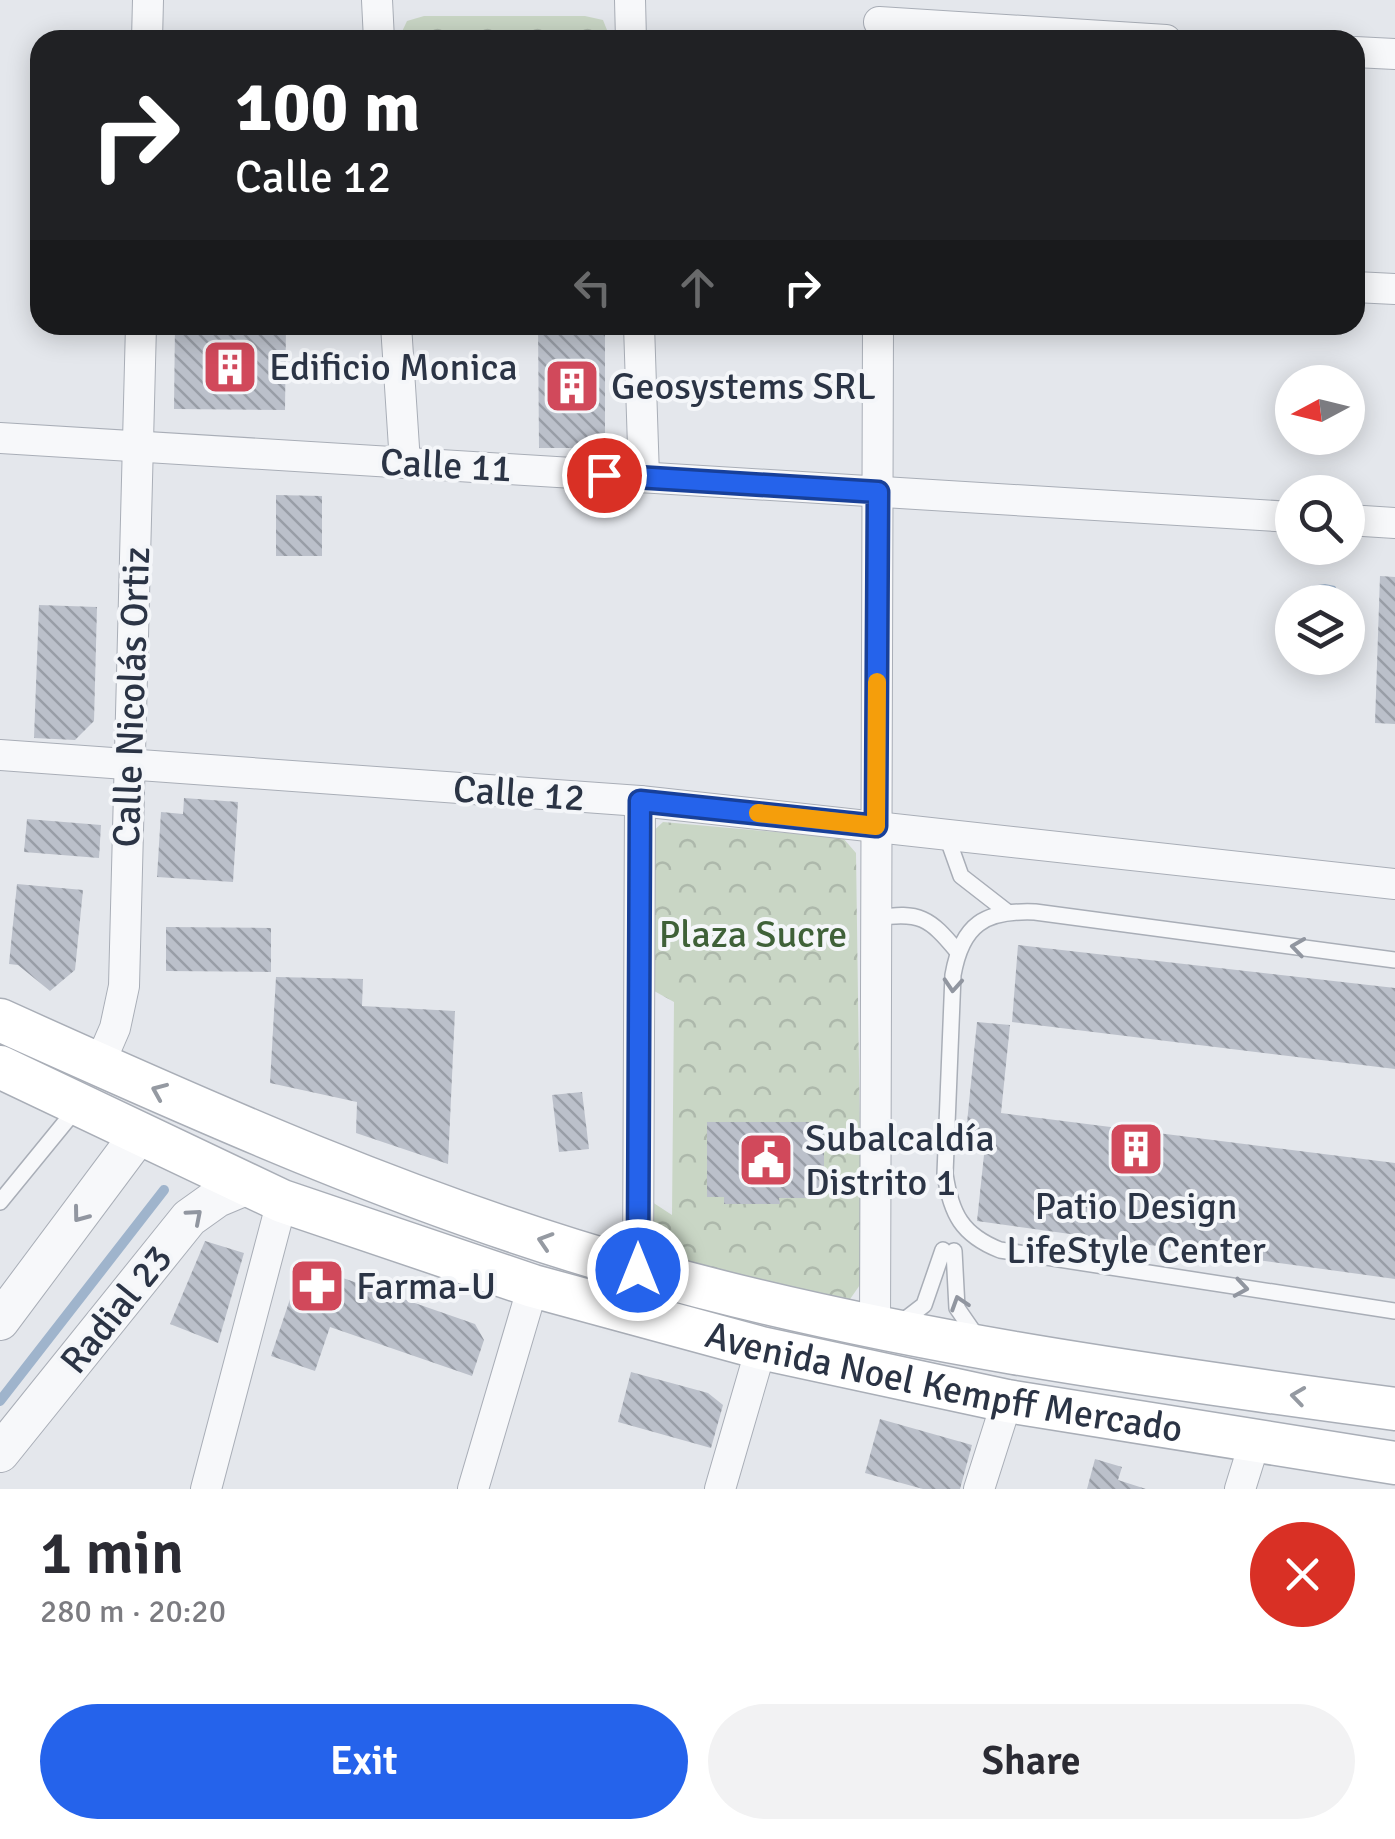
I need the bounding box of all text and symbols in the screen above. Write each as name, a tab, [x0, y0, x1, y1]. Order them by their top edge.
text: 100 m	[235, 64, 420, 150]
icon: right	[70, 70, 200, 200]
text: Calle 12	[235, 150, 391, 205]
icon: left	[565, 260, 620, 315]
icon: ahead	[670, 260, 725, 315]
icon: right	[775, 260, 830, 315]
building icon: Edificio Monica	[200, 337, 260, 397]
place label: Edificio Monica	[269, 344, 518, 391]
building icon: Geosystems SRL	[542, 356, 602, 416]
place label: Geosystems SRL	[611, 363, 876, 410]
north arrow	[1275, 365, 1365, 455]
map controls	[1275, 365, 1365, 675]
pin	[562, 433, 647, 518]
street label: Calle 11	[379, 439, 513, 492]
icon: arrive	[577, 448, 632, 503]
button: search	[1275, 475, 1365, 565]
street label: Calle Nicolás Ortiz	[103, 546, 160, 848]
button: layers	[1275, 585, 1365, 675]
street label: Calle 12	[452, 765, 586, 822]
park label: Plaza Sucre	[659, 911, 847, 958]
one-way arrow	[1290, 938, 1307, 959]
one-way arrow	[942, 977, 964, 993]
one-way arrow	[151, 1083, 169, 1103]
place label: Subalcaldía Distrito 1	[805, 1115, 995, 1206]
building icon: Patio Design LifeStyle Center	[1106, 1119, 1166, 1179]
public building icon: Subalcaldía Distrito 1	[736, 1130, 796, 1190]
place label: Patio Design LifeStyle Center	[1006, 1183, 1266, 1274]
one-way arrow	[73, 1203, 92, 1222]
one-way arrow	[183, 1209, 202, 1227]
position arrow	[586, 1218, 690, 1322]
one-way arrow	[538, 1232, 555, 1252]
street label: Radial 23	[50, 1236, 182, 1383]
pharmacy icon: Farma-U	[287, 1256, 347, 1316]
place label: Farma-U	[356, 1263, 496, 1310]
one-way arrow	[1233, 1276, 1249, 1297]
one-way arrow	[950, 1296, 970, 1313]
street label: Avenida Noel Kempff Mercado	[700, 1311, 1186, 1453]
one-way arrow	[1290, 1386, 1306, 1407]
text: 1 min	[40, 1517, 184, 1591]
button: close	[1250, 1522, 1355, 1627]
text: 280 m · 20:20	[40, 1592, 226, 1631]
button: Exit	[40, 1704, 688, 1819]
button: Share	[708, 1704, 1355, 1819]

